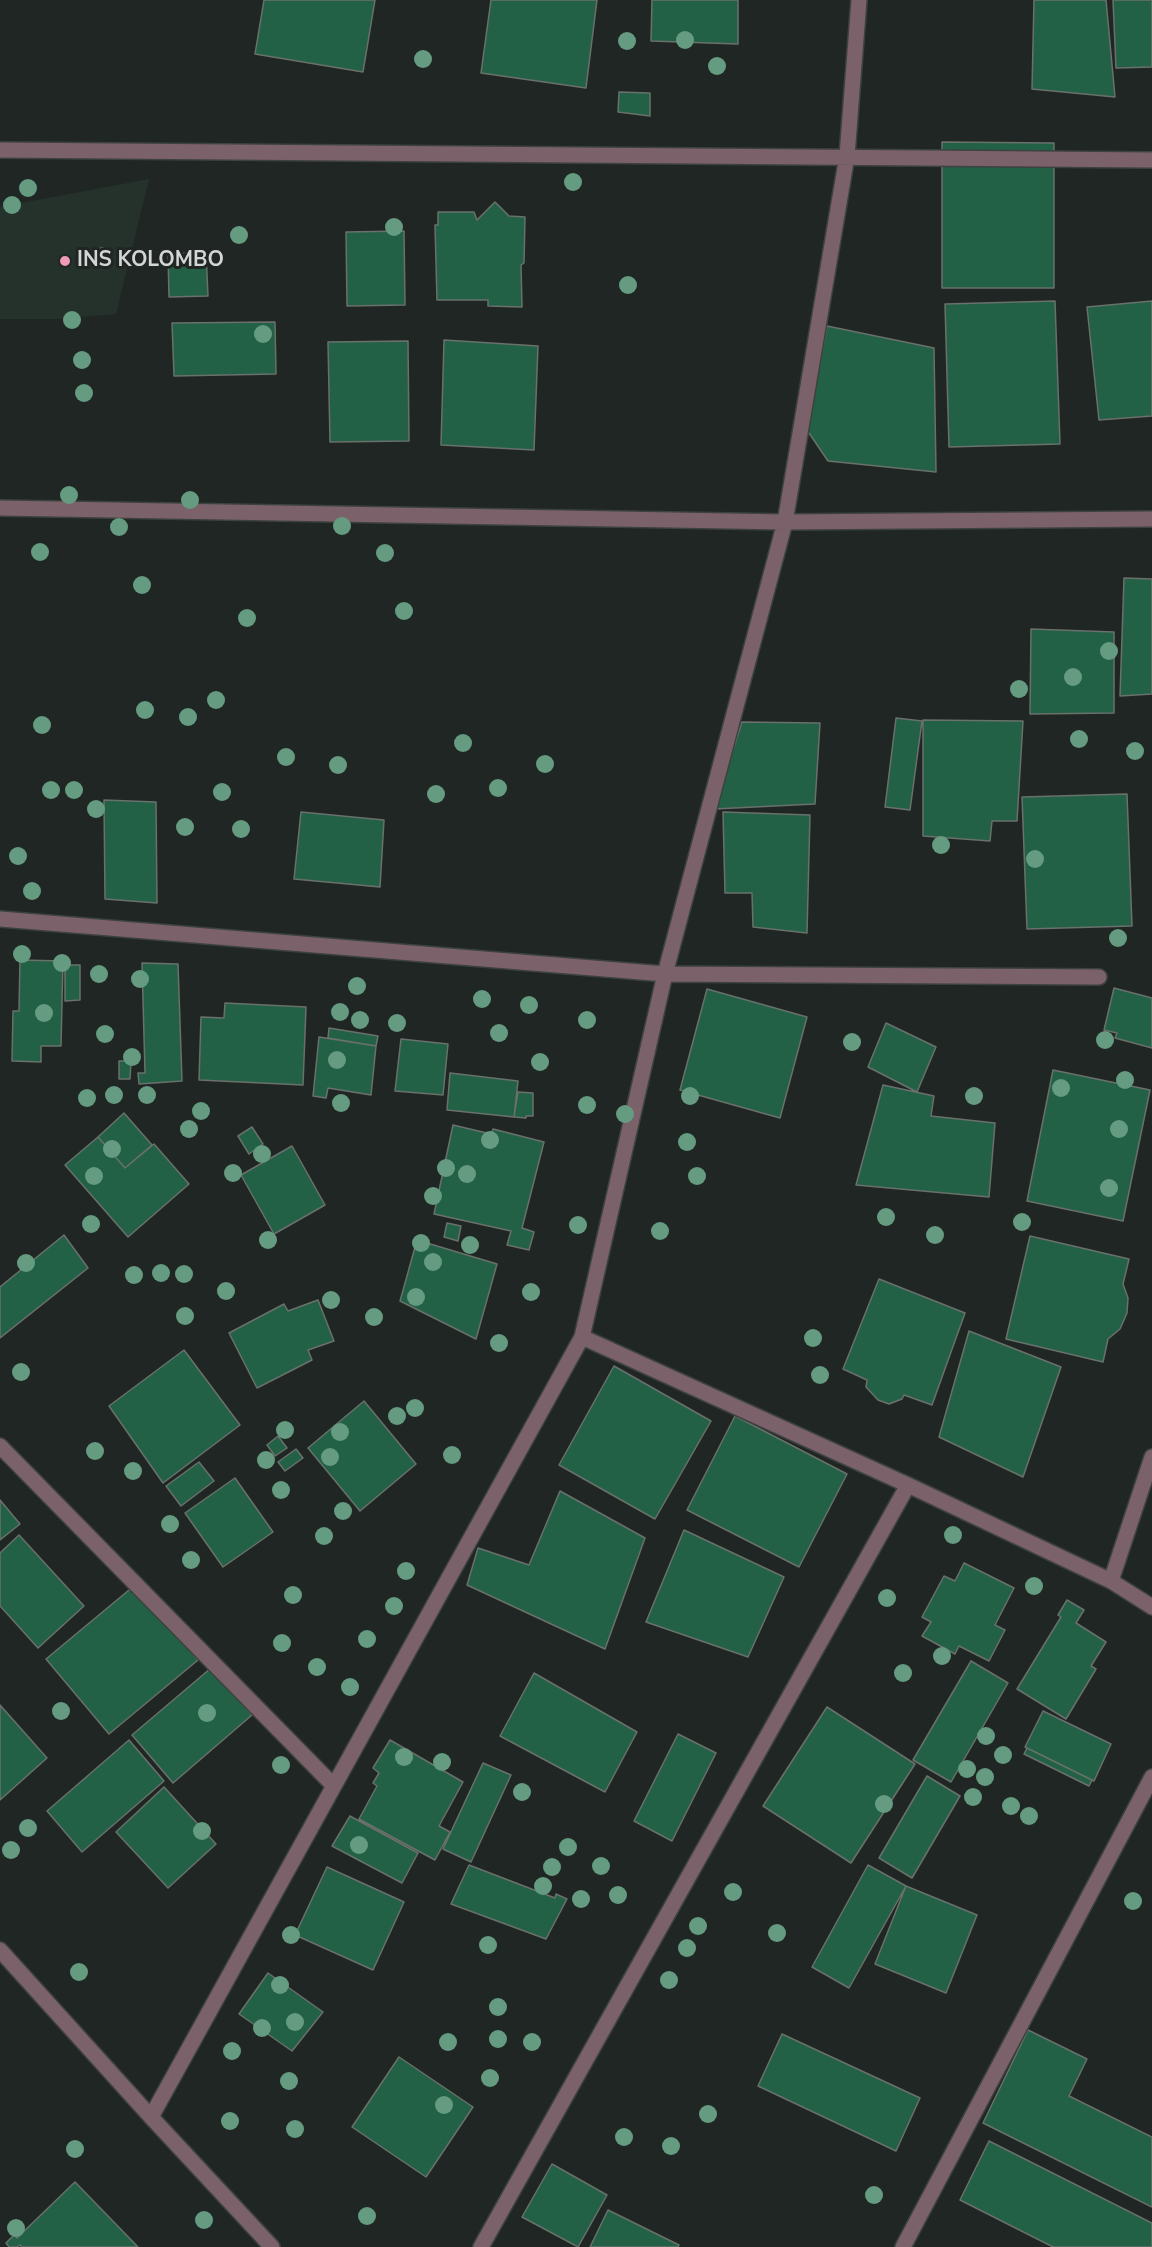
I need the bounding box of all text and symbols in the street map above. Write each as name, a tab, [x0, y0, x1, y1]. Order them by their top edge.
place label: INS KOLOMBO	[77, 248, 224, 274]
marker: INS KOLOMBO	[58, 254, 72, 268]

